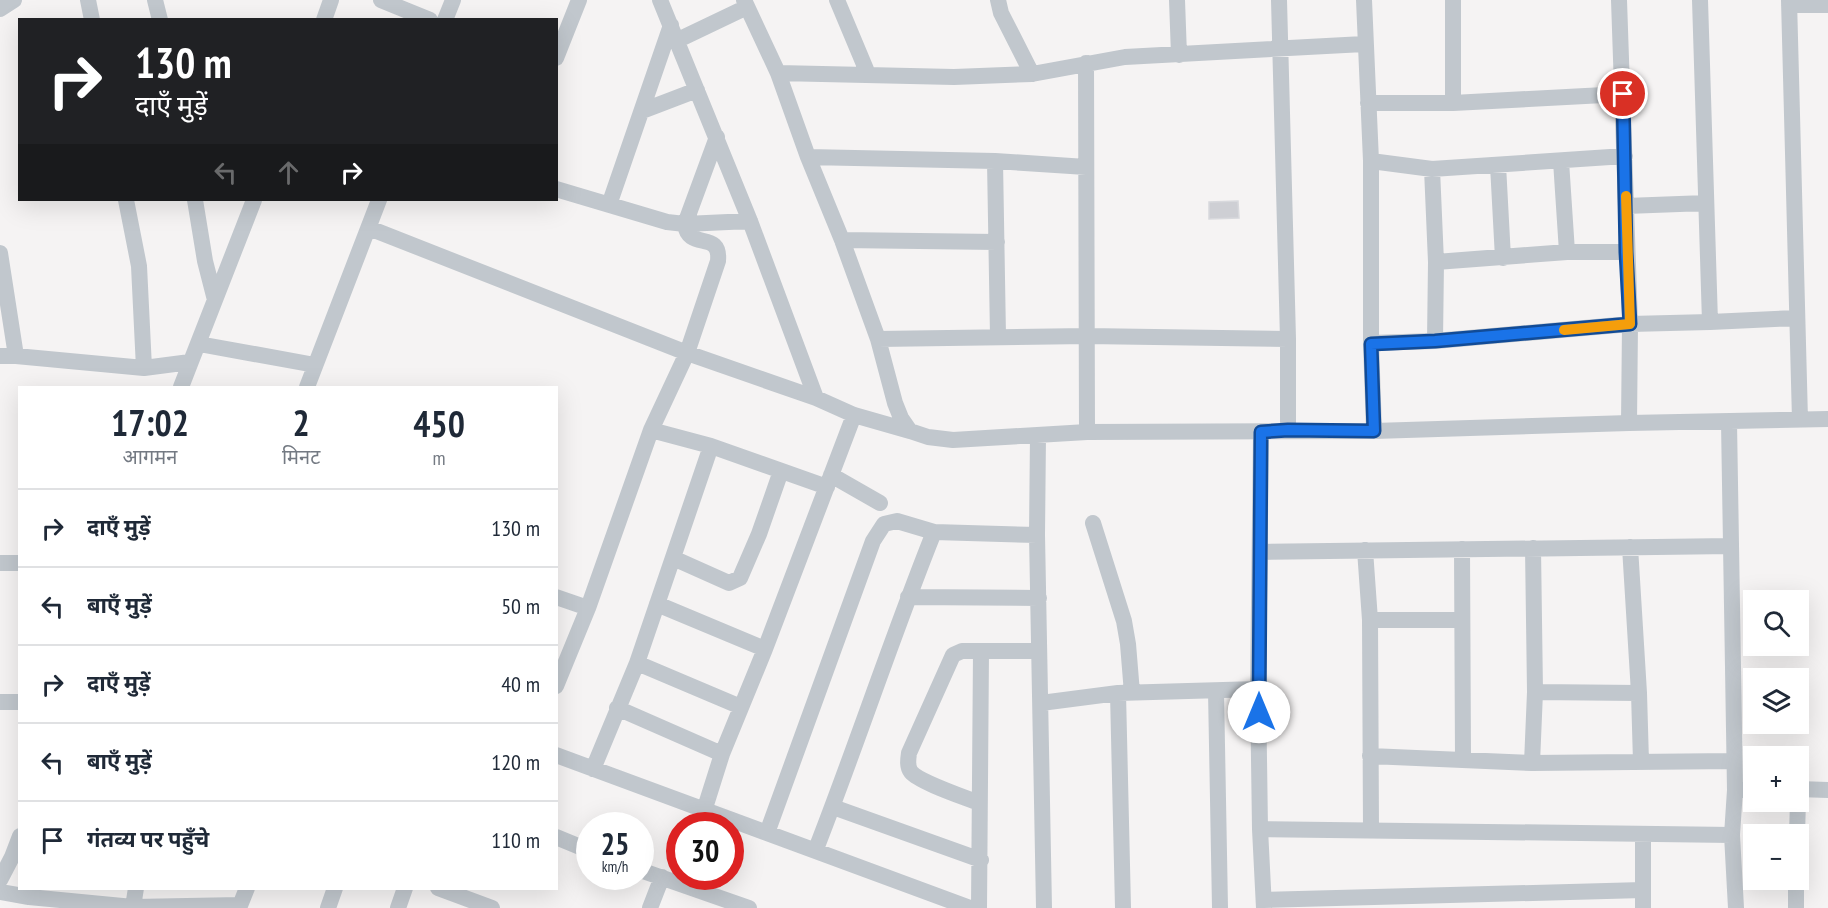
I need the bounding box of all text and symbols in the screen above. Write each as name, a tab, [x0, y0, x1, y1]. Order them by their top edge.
text: 130 m	[135, 35, 232, 90]
icon: right	[36, 42, 114, 120]
pin	[1597, 68, 1648, 119]
icon: arrive	[1606, 77, 1639, 110]
text: दाएँ मुड़ें	[135, 88, 208, 122]
icon: left	[209, 156, 242, 189]
icon: ahead	[272, 156, 305, 189]
icon: right	[335, 156, 368, 189]
text: 17:02	[111, 399, 189, 446]
text: 2	[292, 399, 310, 446]
text: 450	[413, 400, 465, 447]
text: आगमन	[123, 444, 177, 470]
text: मिनट	[282, 444, 320, 470]
text: m	[433, 445, 446, 471]
icon: right	[36, 512, 69, 545]
text: दाएँ मुड़ें	[87, 513, 151, 541]
text: 130 m	[491, 514, 540, 542]
icon: left	[36, 590, 69, 623]
map controls	[1743, 590, 1809, 890]
button: search	[1743, 590, 1809, 656]
text: बाएँ मुड़ें	[87, 591, 152, 619]
text: 50 m	[501, 592, 540, 620]
icon: right	[36, 668, 69, 701]
button: layers	[1743, 668, 1809, 734]
text: दाएँ मुड़ें	[87, 669, 151, 697]
text: 40 m	[501, 670, 540, 698]
position arrow	[1227, 680, 1291, 744]
icon: left	[36, 746, 69, 779]
button: +	[1743, 746, 1809, 812]
text: बाएँ मुड़ें	[87, 747, 152, 775]
text: 120 m	[491, 748, 540, 776]
speed limit sign: 30	[666, 812, 744, 890]
icon: arrive	[36, 824, 69, 857]
text: 25	[601, 824, 629, 863]
button: −	[1743, 824, 1809, 890]
text: गंतव्य पर पहुँचे	[87, 825, 209, 853]
text: 110 m	[491, 826, 540, 854]
text: km/h	[602, 857, 628, 876]

